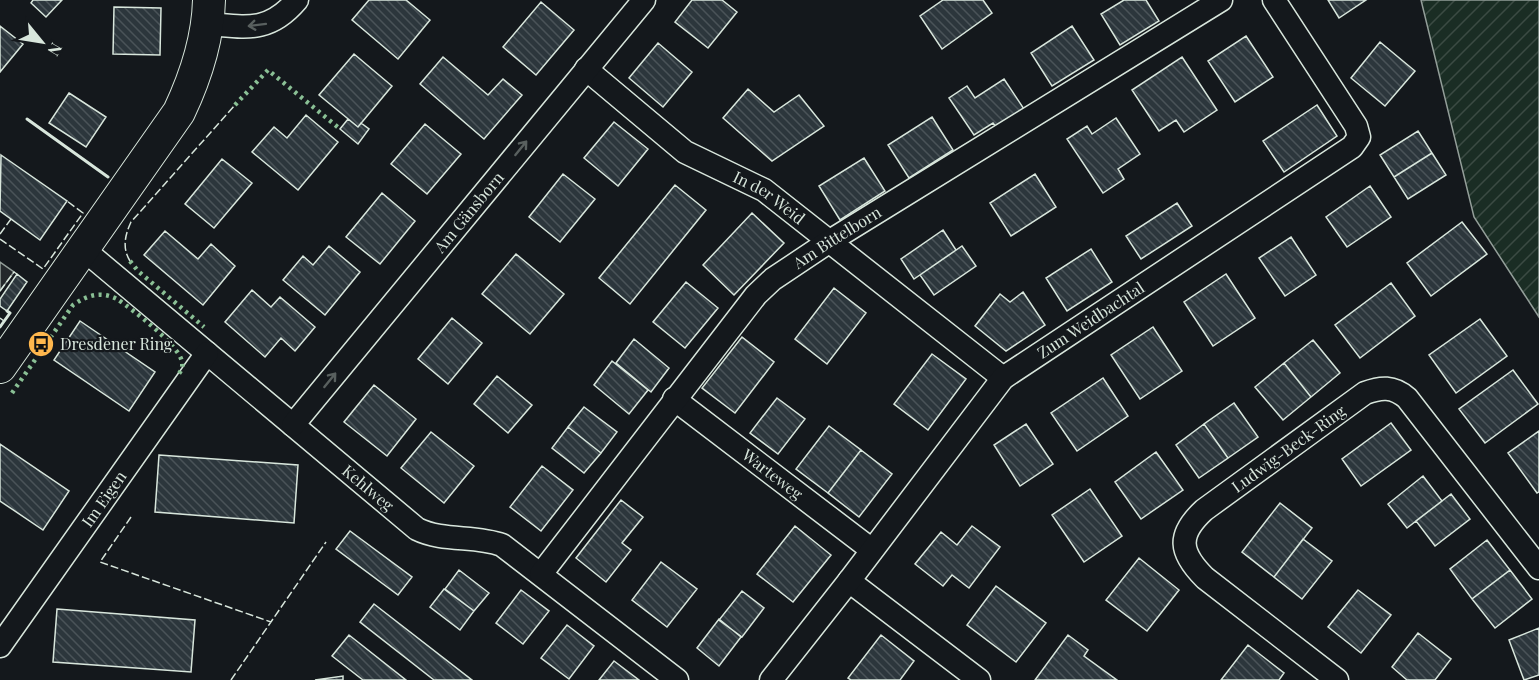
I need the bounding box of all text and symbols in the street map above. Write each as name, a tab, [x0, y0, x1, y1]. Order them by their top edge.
north arrow	[12, 12, 72, 72]
one-way arrow	[248, 20, 268, 31]
text: N	[43, 39, 67, 60]
one-way arrow	[514, 141, 528, 156]
street label: In der Weid	[730, 166, 809, 228]
street label: Am Gänsborn	[428, 167, 508, 257]
street label: Am Bittelborn	[788, 201, 885, 273]
street label: Zum Weidbachtal	[1033, 276, 1148, 363]
bus stop icon: Dresdener Ring	[26, 329, 56, 359]
place label: Dresdener Ring	[60, 333, 173, 354]
one-way arrow	[324, 372, 337, 388]
street label: Ludwig-Beck-Ring	[1227, 399, 1350, 497]
street label: Warteweg	[737, 443, 808, 504]
street label: Kehlweg	[338, 460, 399, 516]
street label: Im Eigen	[76, 466, 131, 531]

